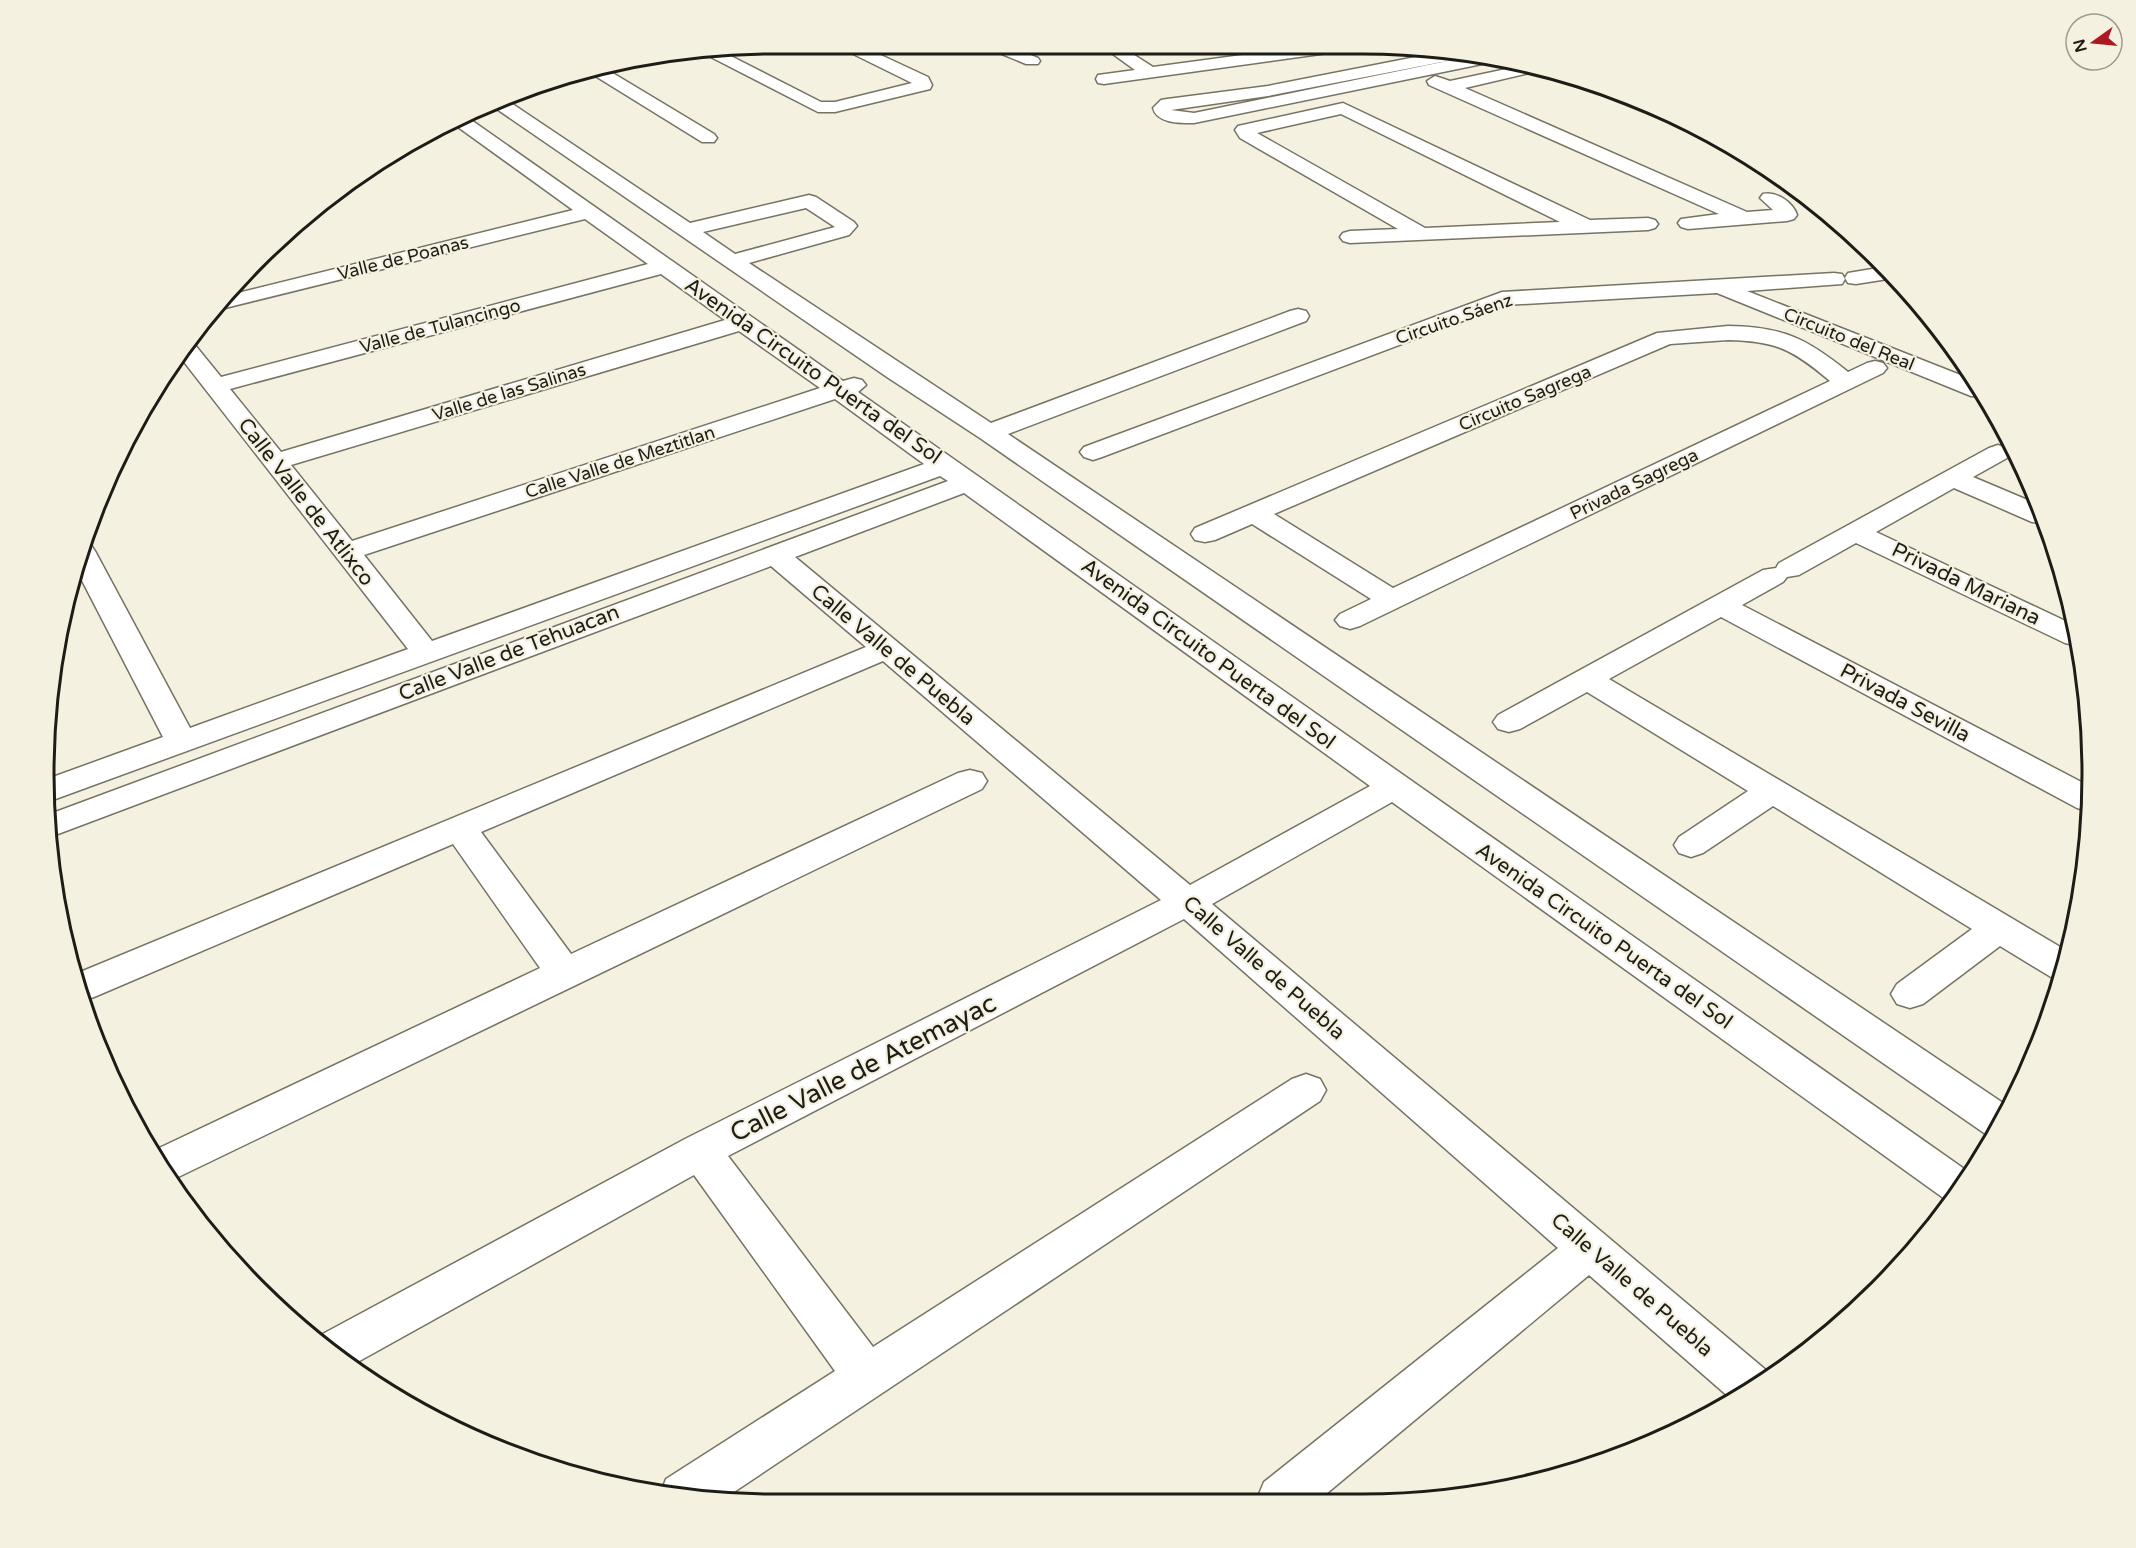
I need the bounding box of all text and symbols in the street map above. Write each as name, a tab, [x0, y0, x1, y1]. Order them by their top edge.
north arrow	[2064, 12, 2124, 72]
text: N	[2069, 37, 2092, 54]
street label: Valle de Poanas	[335, 231, 471, 285]
street label: Avenida Circuito Puerta del Sol	[680, 272, 946, 470]
street label: Circuito Sáenz	[1393, 289, 1515, 349]
street label: Valle de Tulancingo	[357, 294, 523, 358]
street label: Circuito del Real	[1780, 303, 1918, 375]
street label: Valle de las Salinas	[430, 358, 588, 426]
street label: Circuito Sagrega	[1455, 360, 1595, 436]
street label: Calle Valle de Atlixco	[233, 413, 379, 591]
street label: Calle Valle de Meztitlan	[522, 421, 718, 503]
street label: Privada Sagrega	[1566, 443, 1702, 525]
street label: Privada Mariana	[1888, 537, 2044, 631]
street label: Avenida Circuito Puerta del Sol	[1076, 553, 1340, 755]
street label: Calle Valle de Puebla	[806, 579, 980, 731]
street label: Calle Valle de Tehuacan	[395, 599, 623, 707]
street label: Privada Sevilla	[1836, 658, 1974, 748]
street label: Avenida Circuito Puerta del Sol	[1471, 837, 1737, 1035]
street label: Calle Valle de Puebla	[1178, 891, 1350, 1045]
street label: Calle Valle de Atemayac	[725, 987, 1001, 1149]
street label: Calle Valle de Puebla	[1546, 1208, 1718, 1362]

